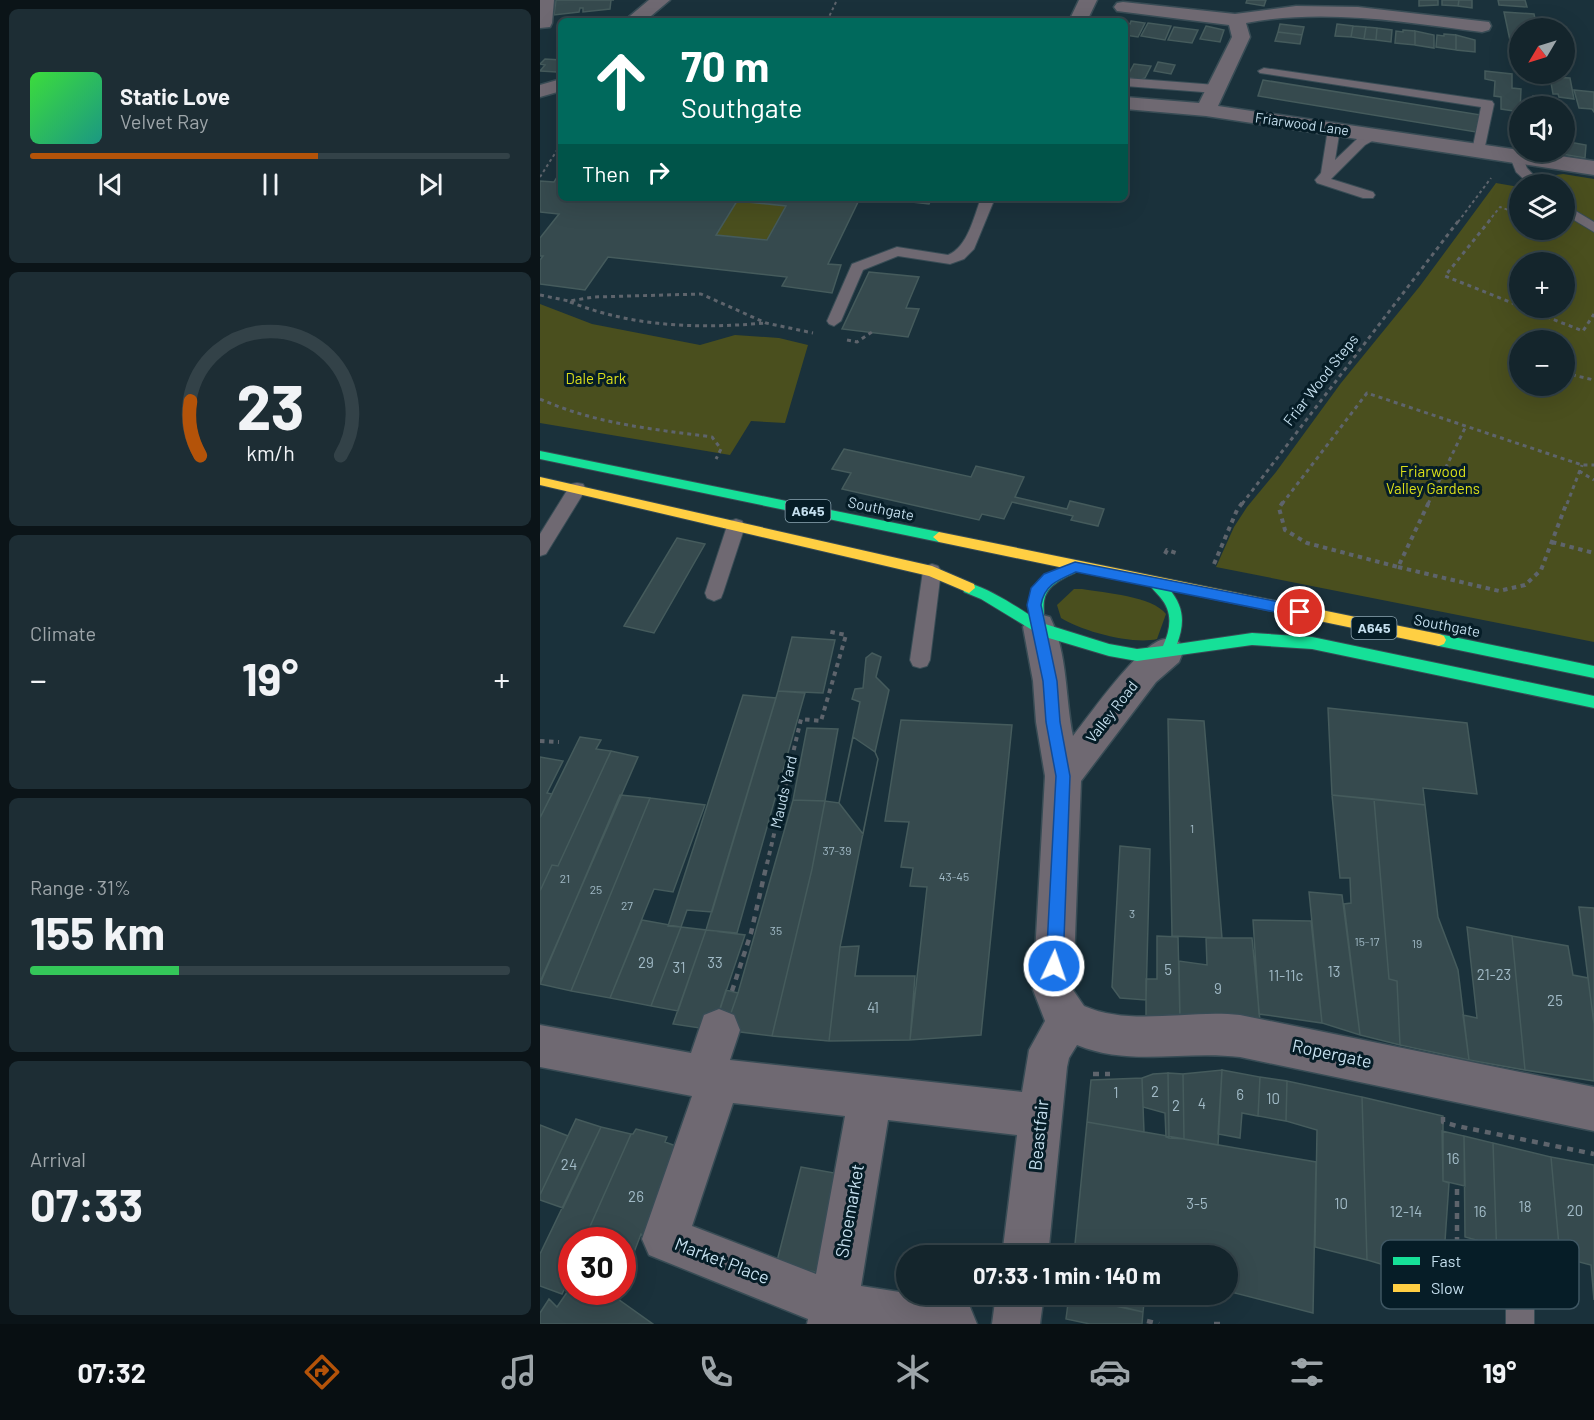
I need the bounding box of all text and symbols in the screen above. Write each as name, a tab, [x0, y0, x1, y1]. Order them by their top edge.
north arrow	[1509, 18, 1575, 84]
map controls	[1509, 18, 1575, 396]
text: 70 m	[681, 40, 769, 90]
icon: ahead	[582, 42, 660, 120]
text: Static Love	[120, 83, 230, 109]
text: Southgate	[681, 91, 802, 123]
button: sound	[1509, 96, 1575, 162]
street label: Friarwood Lane	[1254, 108, 1350, 139]
text: Velvet Ray	[120, 109, 209, 133]
icon: right	[642, 156, 675, 189]
text: Then	[582, 160, 630, 186]
icon: previous	[94, 168, 127, 201]
icon: pause	[254, 168, 287, 201]
icon: next	[414, 168, 447, 201]
button: layers	[1509, 174, 1575, 240]
button: +	[1509, 252, 1575, 318]
street label: Friar Wood Steps	[1279, 330, 1362, 429]
button: −	[1509, 330, 1575, 396]
text: 23	[236, 368, 304, 442]
park label: Dale Park	[566, 369, 627, 387]
text: km/h	[246, 440, 294, 465]
park label: Friarwood Valley Gardens	[1386, 462, 1480, 497]
street label: Southgate	[846, 492, 916, 524]
road number: A645	[786, 500, 830, 522]
pin	[1274, 586, 1325, 637]
icon: arrive	[1283, 595, 1316, 628]
street label: Southgate	[1412, 610, 1482, 640]
road number: A645	[1352, 617, 1396, 639]
text: Climate	[30, 621, 96, 645]
text: 19°	[242, 651, 298, 705]
text: −	[30, 659, 47, 699]
text: +	[494, 659, 510, 699]
street label: Valley Road	[1081, 677, 1141, 746]
street label: Mauds Yard	[766, 754, 800, 830]
house number: 1	[1190, 821, 1194, 835]
house number: 37-39	[822, 843, 852, 857]
house number: 43-45	[939, 869, 969, 883]
house number: 21	[560, 871, 570, 885]
text: Range · 31%	[30, 875, 131, 899]
house number: 25	[590, 882, 602, 896]
house number: 27	[621, 898, 633, 912]
text: 155 km	[30, 905, 165, 959]
house number: 3	[1129, 906, 1135, 920]
house number: 35	[770, 923, 782, 937]
position arrow	[1022, 934, 1086, 998]
house number: 15-17	[1355, 934, 1380, 948]
house number: 19	[1412, 936, 1422, 950]
house number: 29	[638, 953, 654, 971]
house number: 33	[707, 953, 723, 971]
house number: 31	[673, 958, 685, 976]
house number: 5	[1164, 960, 1172, 978]
house number: 13	[1328, 962, 1340, 980]
house number: 21-23	[1477, 965, 1511, 983]
house number: 11-11c	[1269, 966, 1304, 984]
house number: 9	[1214, 979, 1222, 997]
house number: 25	[1547, 991, 1563, 1009]
house number: 41	[867, 998, 879, 1016]
street label: Ropergate	[1290, 1034, 1374, 1072]
house number: 2	[1151, 1082, 1159, 1100]
house number: 1	[1113, 1083, 1119, 1101]
house number: 6	[1236, 1085, 1244, 1103]
house number: 10	[1266, 1089, 1280, 1107]
house number: 4	[1198, 1094, 1206, 1112]
house number: 2	[1172, 1096, 1180, 1114]
street label: Beastfair	[1023, 1098, 1053, 1172]
text: Arrival	[30, 1147, 86, 1171]
house number: 16	[1447, 1149, 1459, 1167]
house number: 24	[561, 1155, 577, 1173]
street label: Shoemarket	[830, 1162, 868, 1259]
text: 07:33	[30, 1177, 143, 1231]
house number: 26	[628, 1187, 644, 1205]
house number: 3-5	[1186, 1194, 1208, 1212]
house number: 10	[1334, 1194, 1348, 1212]
house number: 18	[1518, 1197, 1532, 1215]
house number: 20	[1567, 1201, 1583, 1219]
house number: 12-14	[1390, 1202, 1422, 1220]
house number: 16	[1474, 1202, 1486, 1220]
speed limit sign: 30	[558, 1227, 636, 1305]
street label: Market Place	[672, 1232, 773, 1288]
legend	[1381, 1240, 1579, 1309]
text: Fast	[1431, 1251, 1461, 1270]
text: 07:33 · 1 min · 140 m	[973, 1262, 1161, 1288]
text: Slow	[1431, 1278, 1464, 1297]
icon: directions	[301, 1351, 343, 1393]
icon: music	[498, 1351, 540, 1393]
icon: phone	[695, 1351, 737, 1393]
icon: climate	[892, 1351, 934, 1393]
icon: car	[1089, 1351, 1131, 1393]
icon: filters	[1286, 1351, 1328, 1393]
text: 07:32	[77, 1356, 146, 1388]
text: 19°	[1482, 1356, 1517, 1388]

